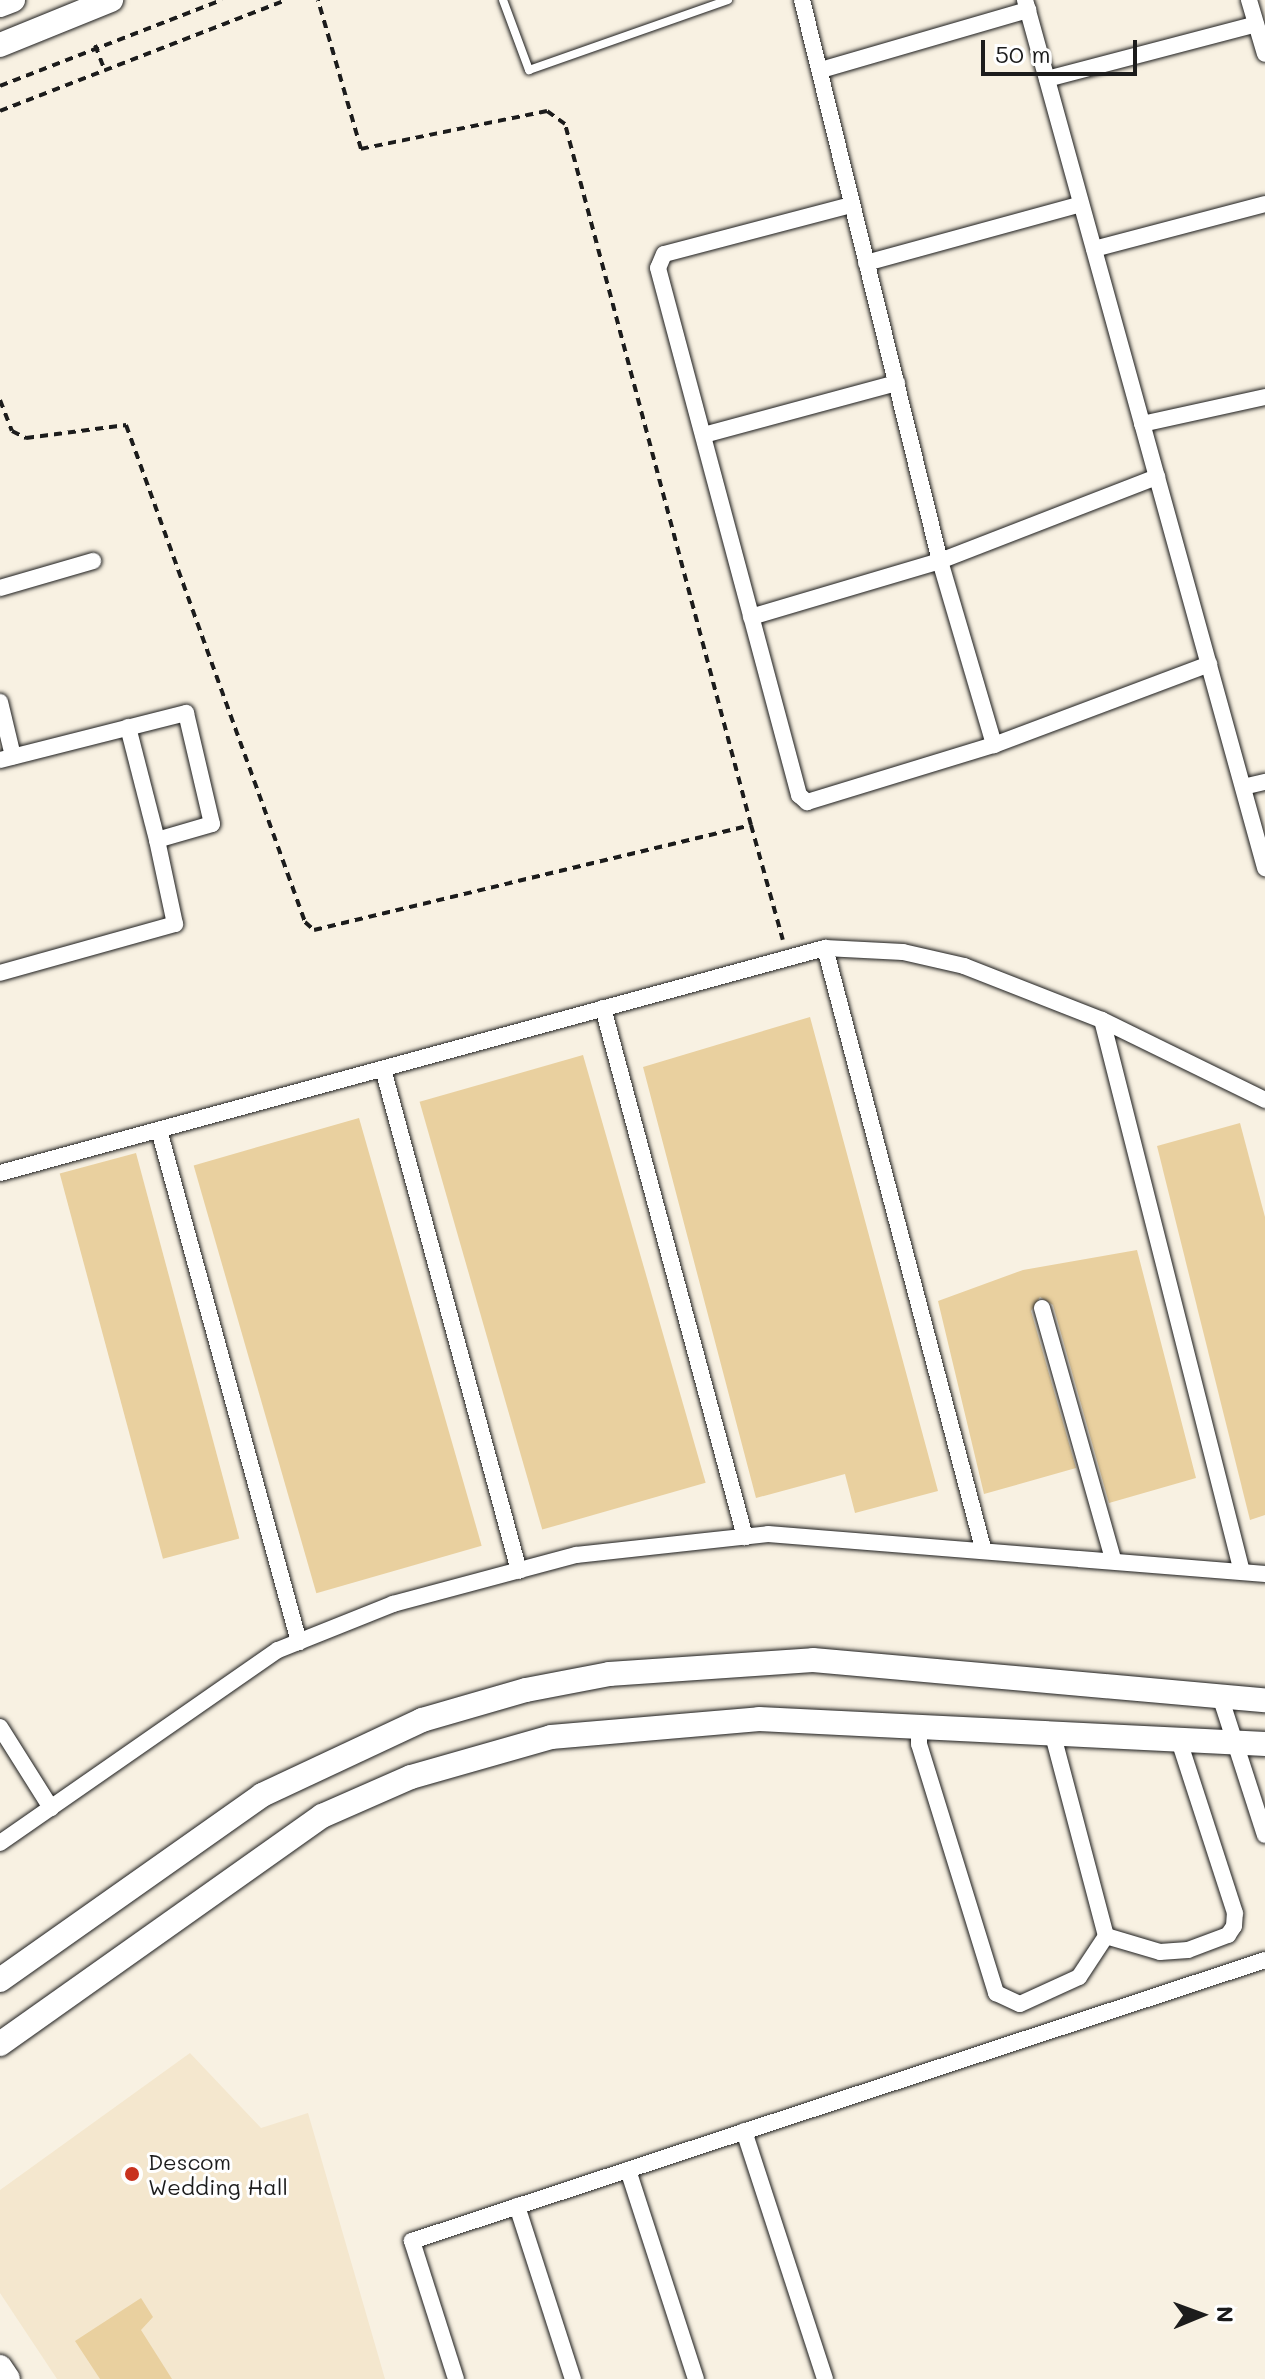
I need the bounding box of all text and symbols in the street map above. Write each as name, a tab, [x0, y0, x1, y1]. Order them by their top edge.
scale bar	[985, 24, 1141, 74]
text: 50 m	[995, 38, 1051, 69]
place label: Descom Wedding Hall	[148, 2148, 288, 2200]
marker: Descom Wedding Hall	[123, 2165, 141, 2183]
north arrow	[1161, 2275, 1241, 2355]
text: N	[1211, 2306, 1240, 2323]

